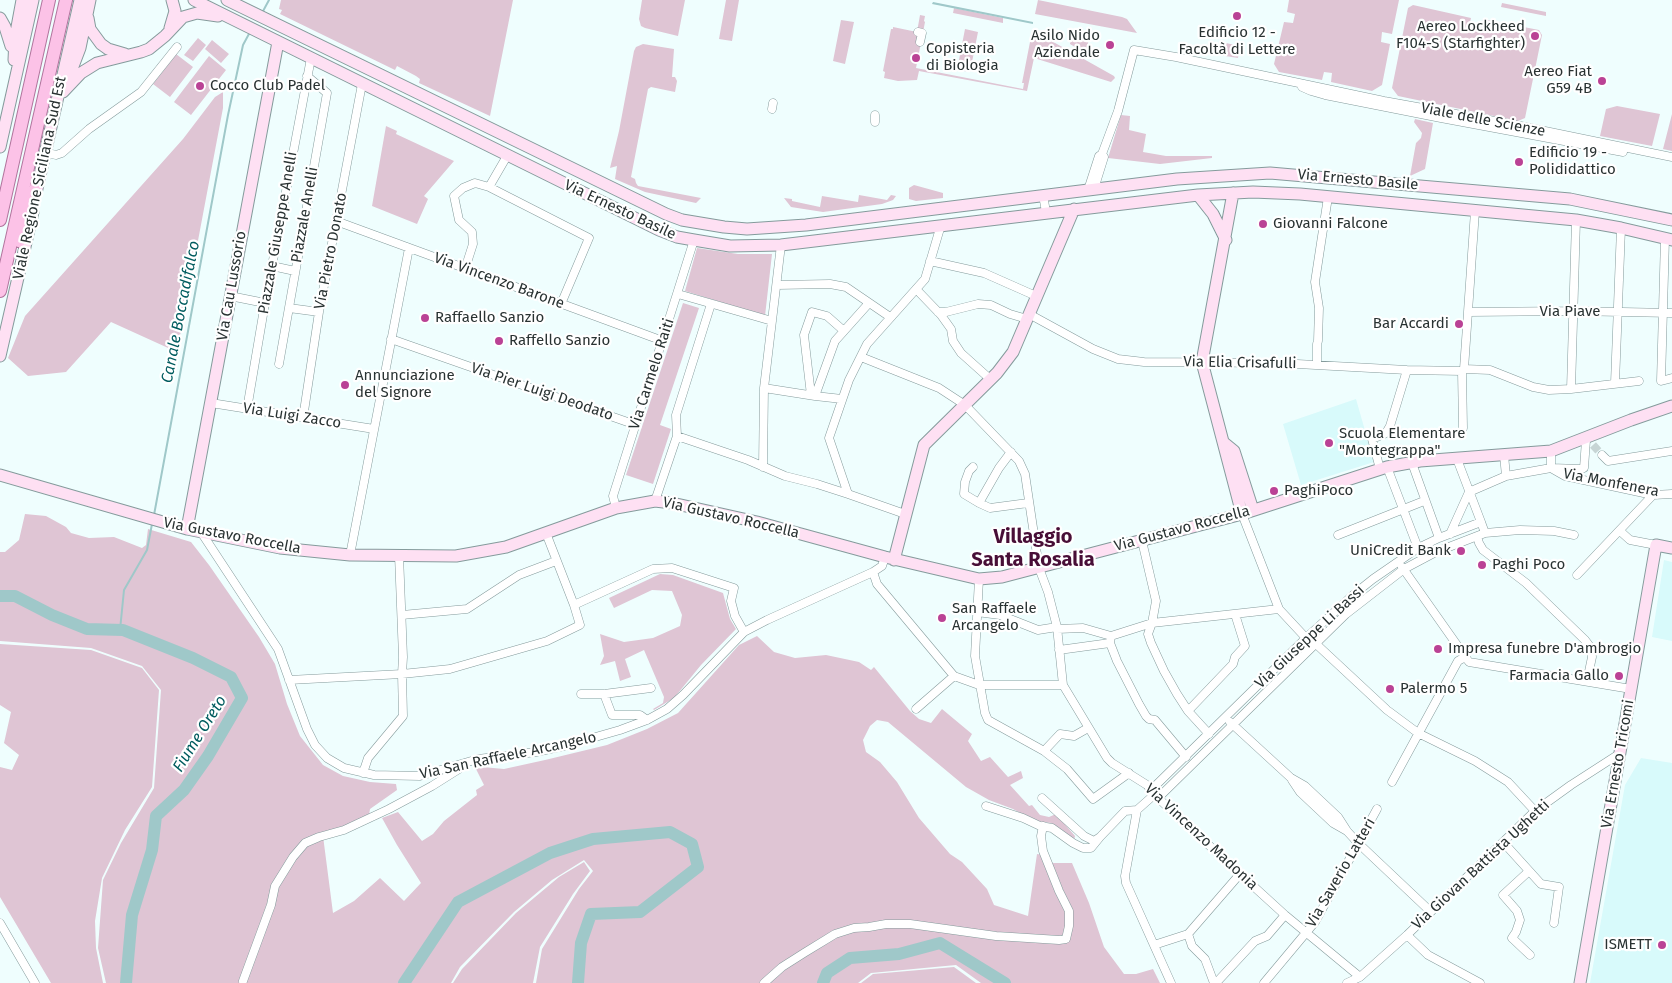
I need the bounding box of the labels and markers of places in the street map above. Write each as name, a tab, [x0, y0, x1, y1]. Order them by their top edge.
marker: Edificio 12 - Facoltà di Lettere	[1231, 10, 1243, 22]
place label: Aereo Lockheed F104-S (Starfighter)	[1396, 18, 1525, 53]
place label: Edificio 12 - Facoltà di Lettere	[1179, 24, 1295, 59]
place label: Asilo Nido Aziendale	[1031, 27, 1100, 62]
marker: Aereo Lockheed F104-S (Starfighter)	[1529, 30, 1541, 42]
marker: Asilo Nido Aziendale	[1104, 39, 1116, 51]
place label: Copisteria di Biologia	[926, 40, 999, 75]
marker: Copisteria di Biologia	[910, 52, 922, 64]
place label: Aereo Fiat G59 4B	[1524, 63, 1592, 98]
marker: Aereo Fiat G59 4B	[1596, 75, 1608, 87]
place label: Cocco Club Padel	[210, 77, 325, 95]
marker: Cocco Club Padel	[194, 80, 206, 92]
place label: Edificio 19 - Polididattico	[1529, 144, 1616, 179]
marker: Edificio 19 - Polididattico	[1513, 156, 1525, 168]
place label: Giovanni Falcone	[1273, 215, 1388, 233]
marker: Giovanni Falcone	[1257, 218, 1269, 230]
place label: Raffaello Sanzio	[435, 309, 544, 327]
marker: Raffaello Sanzio	[419, 312, 431, 324]
place label: Bar Accardi	[1373, 315, 1449, 333]
marker: Bar Accardi	[1453, 318, 1465, 330]
place label: Raffello Sanzio	[509, 332, 610, 350]
marker: Raffello Sanzio	[493, 335, 505, 347]
place label: Annunciazione del Signore	[355, 367, 455, 402]
marker: Annunciazione del Signore	[339, 379, 351, 391]
place label: Scuola Elementare "Montegrappa"	[1339, 425, 1465, 460]
marker: Scuola Elementare "Montegrappa"	[1323, 437, 1335, 449]
place label: PaghiPoco	[1284, 482, 1353, 500]
marker: PaghiPoco	[1268, 485, 1280, 497]
place label: UniCredit Bank	[1350, 542, 1451, 560]
marker: UniCredit Bank	[1455, 545, 1467, 557]
place label: Paghi Poco	[1492, 556, 1565, 574]
marker: Paghi Poco	[1476, 559, 1488, 571]
place label: San Raffaele Arcangelo	[952, 600, 1037, 635]
marker: San Raffaele Arcangelo	[936, 612, 948, 624]
place label: Impresa funebre D'ambrogio	[1448, 640, 1641, 658]
marker: Impresa funebre D'ambrogio	[1432, 643, 1444, 655]
place label: Farmacia Gallo	[1509, 667, 1609, 685]
marker: Farmacia Gallo	[1613, 670, 1625, 682]
place label: Palermo 5	[1400, 680, 1467, 698]
marker: Palermo 5	[1384, 683, 1396, 695]
place label: ISMETT	[1604, 936, 1652, 954]
marker: ISMETT	[1656, 939, 1668, 951]

